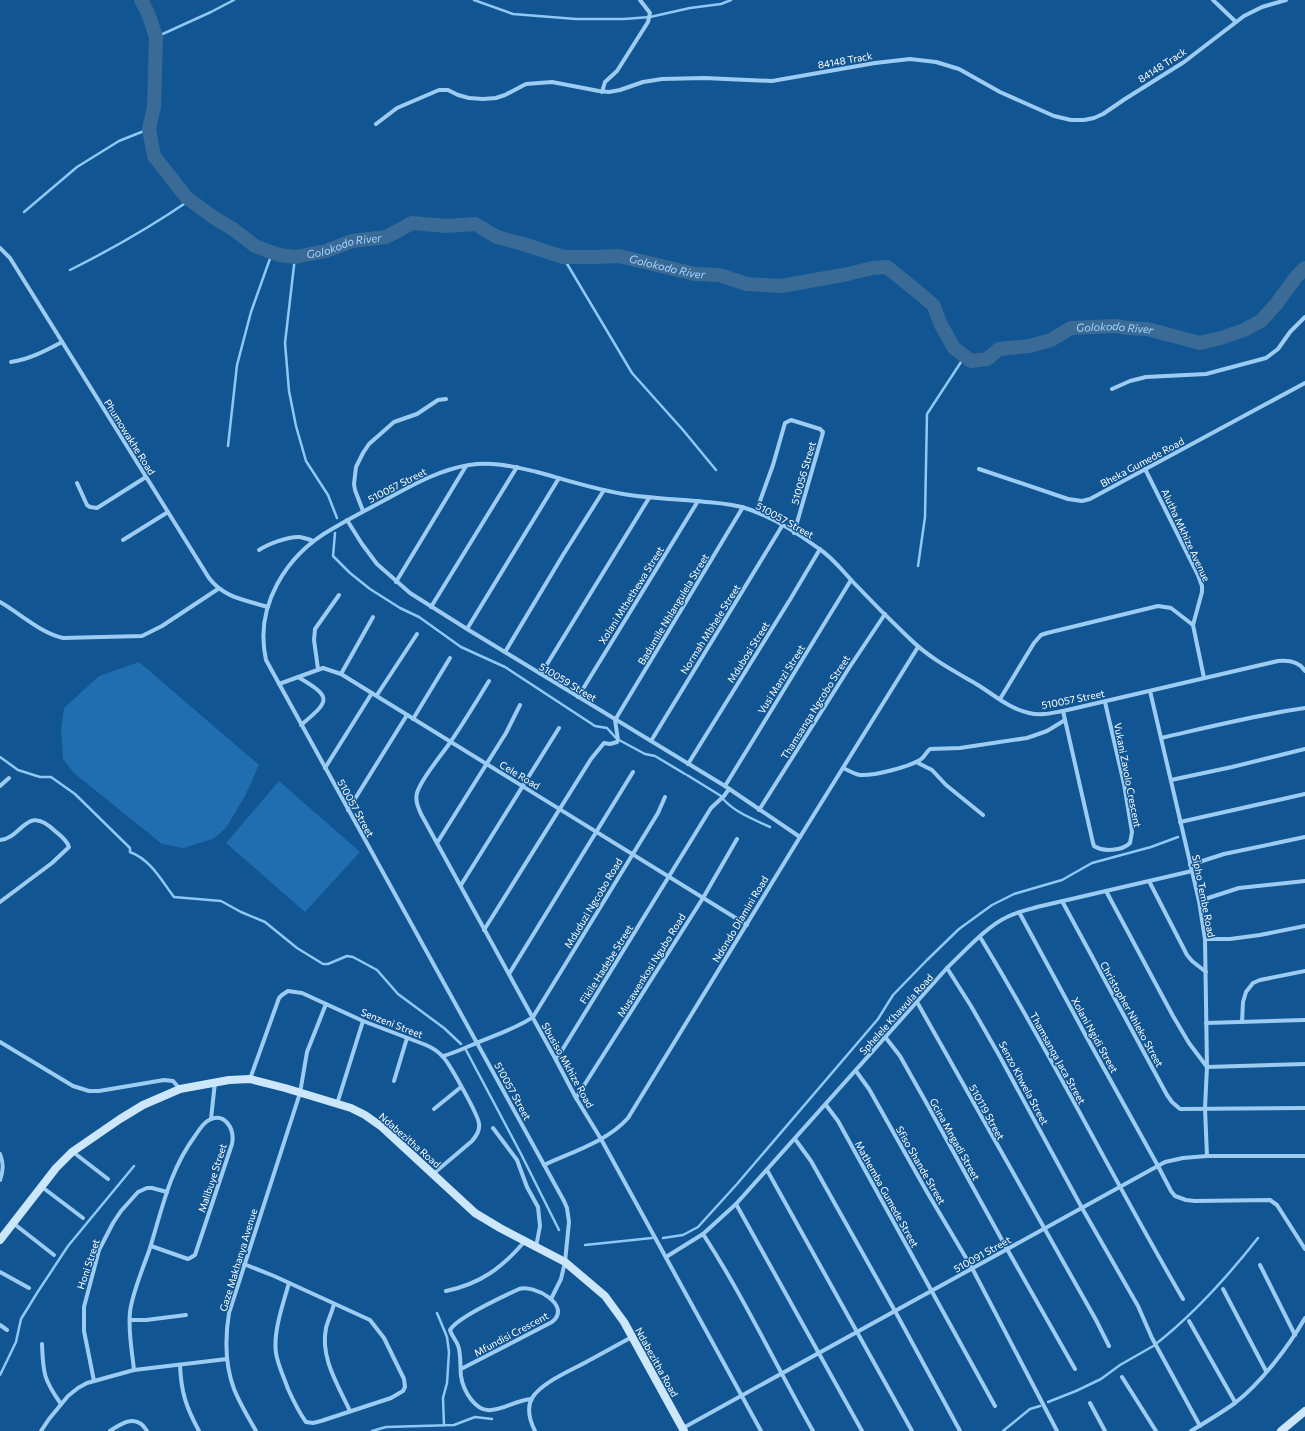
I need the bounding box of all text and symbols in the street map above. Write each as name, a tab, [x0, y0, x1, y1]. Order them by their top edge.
street label: 84148 Track	[1136, 45, 1189, 85]
street label: 84148 Track	[817, 49, 874, 71]
water label: Golokodo River	[305, 231, 383, 261]
water label: Golokodo River	[628, 252, 706, 280]
water label: Golokodo River	[1076, 319, 1155, 337]
street label: Phumowakhe Road	[102, 397, 158, 477]
street label: Bheka Gumede Road	[1098, 435, 1186, 489]
street label: 510056 Street	[788, 440, 818, 506]
street label: 510057 Street	[366, 465, 428, 505]
street label: Alutha Mkhize Avenue	[1159, 487, 1213, 583]
street label: 510057 Street	[754, 499, 816, 541]
street label: Xolani Mthethewa Street	[596, 544, 666, 646]
street label: Badumile Nhlangulela Street	[635, 551, 711, 667]
street label: Normah Mbhele Street	[677, 582, 743, 676]
street label: Mdubosi Street	[724, 619, 772, 685]
street label: Vusi Manzi Street	[755, 642, 807, 716]
street label: Thamsanqa Ngcobo Street	[778, 653, 852, 761]
street label: 510059 Street	[537, 660, 599, 704]
street label: 510057 Street	[1040, 687, 1106, 711]
street label: Vukani Zavolo Crescent	[1112, 722, 1144, 828]
street label: Cele Road	[498, 758, 543, 792]
street label: 510057 Street	[335, 777, 377, 839]
street label: Sipho Tembe Road	[1190, 854, 1218, 939]
street label: Mduduzi Ngcobo Road	[561, 856, 625, 950]
street label: Ndondo Dlamini Road	[709, 873, 771, 964]
street label: Musawenkosi Ngubo Road	[614, 911, 688, 1019]
street label: Fikile Hadebe Street	[577, 922, 635, 1006]
street label: Christopher Nhleko Street	[1098, 959, 1166, 1069]
street label: Sphelele Khawula Road	[857, 971, 936, 1057]
street label: Xolani Ngidi Street	[1069, 995, 1121, 1075]
street label: Senzeni Street	[359, 1006, 425, 1040]
street label: Thamsanqa Jaca Street	[1028, 1010, 1088, 1106]
street label: Sbusiso Mkhize Road	[540, 1020, 597, 1110]
street label: Senzo Khwela Street	[997, 1039, 1051, 1127]
street label: 510057 Street	[492, 1060, 534, 1122]
street label: 510119 Street	[967, 1082, 1007, 1142]
street label: Gcina Mngadi Street	[927, 1096, 983, 1182]
street label: Ndabezitha Road	[377, 1110, 443, 1170]
street label: Sfiso Shande Street	[894, 1124, 948, 1206]
street label: Mathemba Gumede Street	[853, 1139, 921, 1249]
street label: Malibuye Street	[195, 1142, 229, 1214]
street label: Gaze Makhanya Avenue	[217, 1207, 259, 1313]
street label: 510091 Street	[951, 1233, 1013, 1275]
street label: Honi Street	[74, 1237, 102, 1291]
street label: Mfundisi Crescent	[472, 1309, 550, 1359]
street label: Ndabezitha Road	[633, 1325, 681, 1399]

